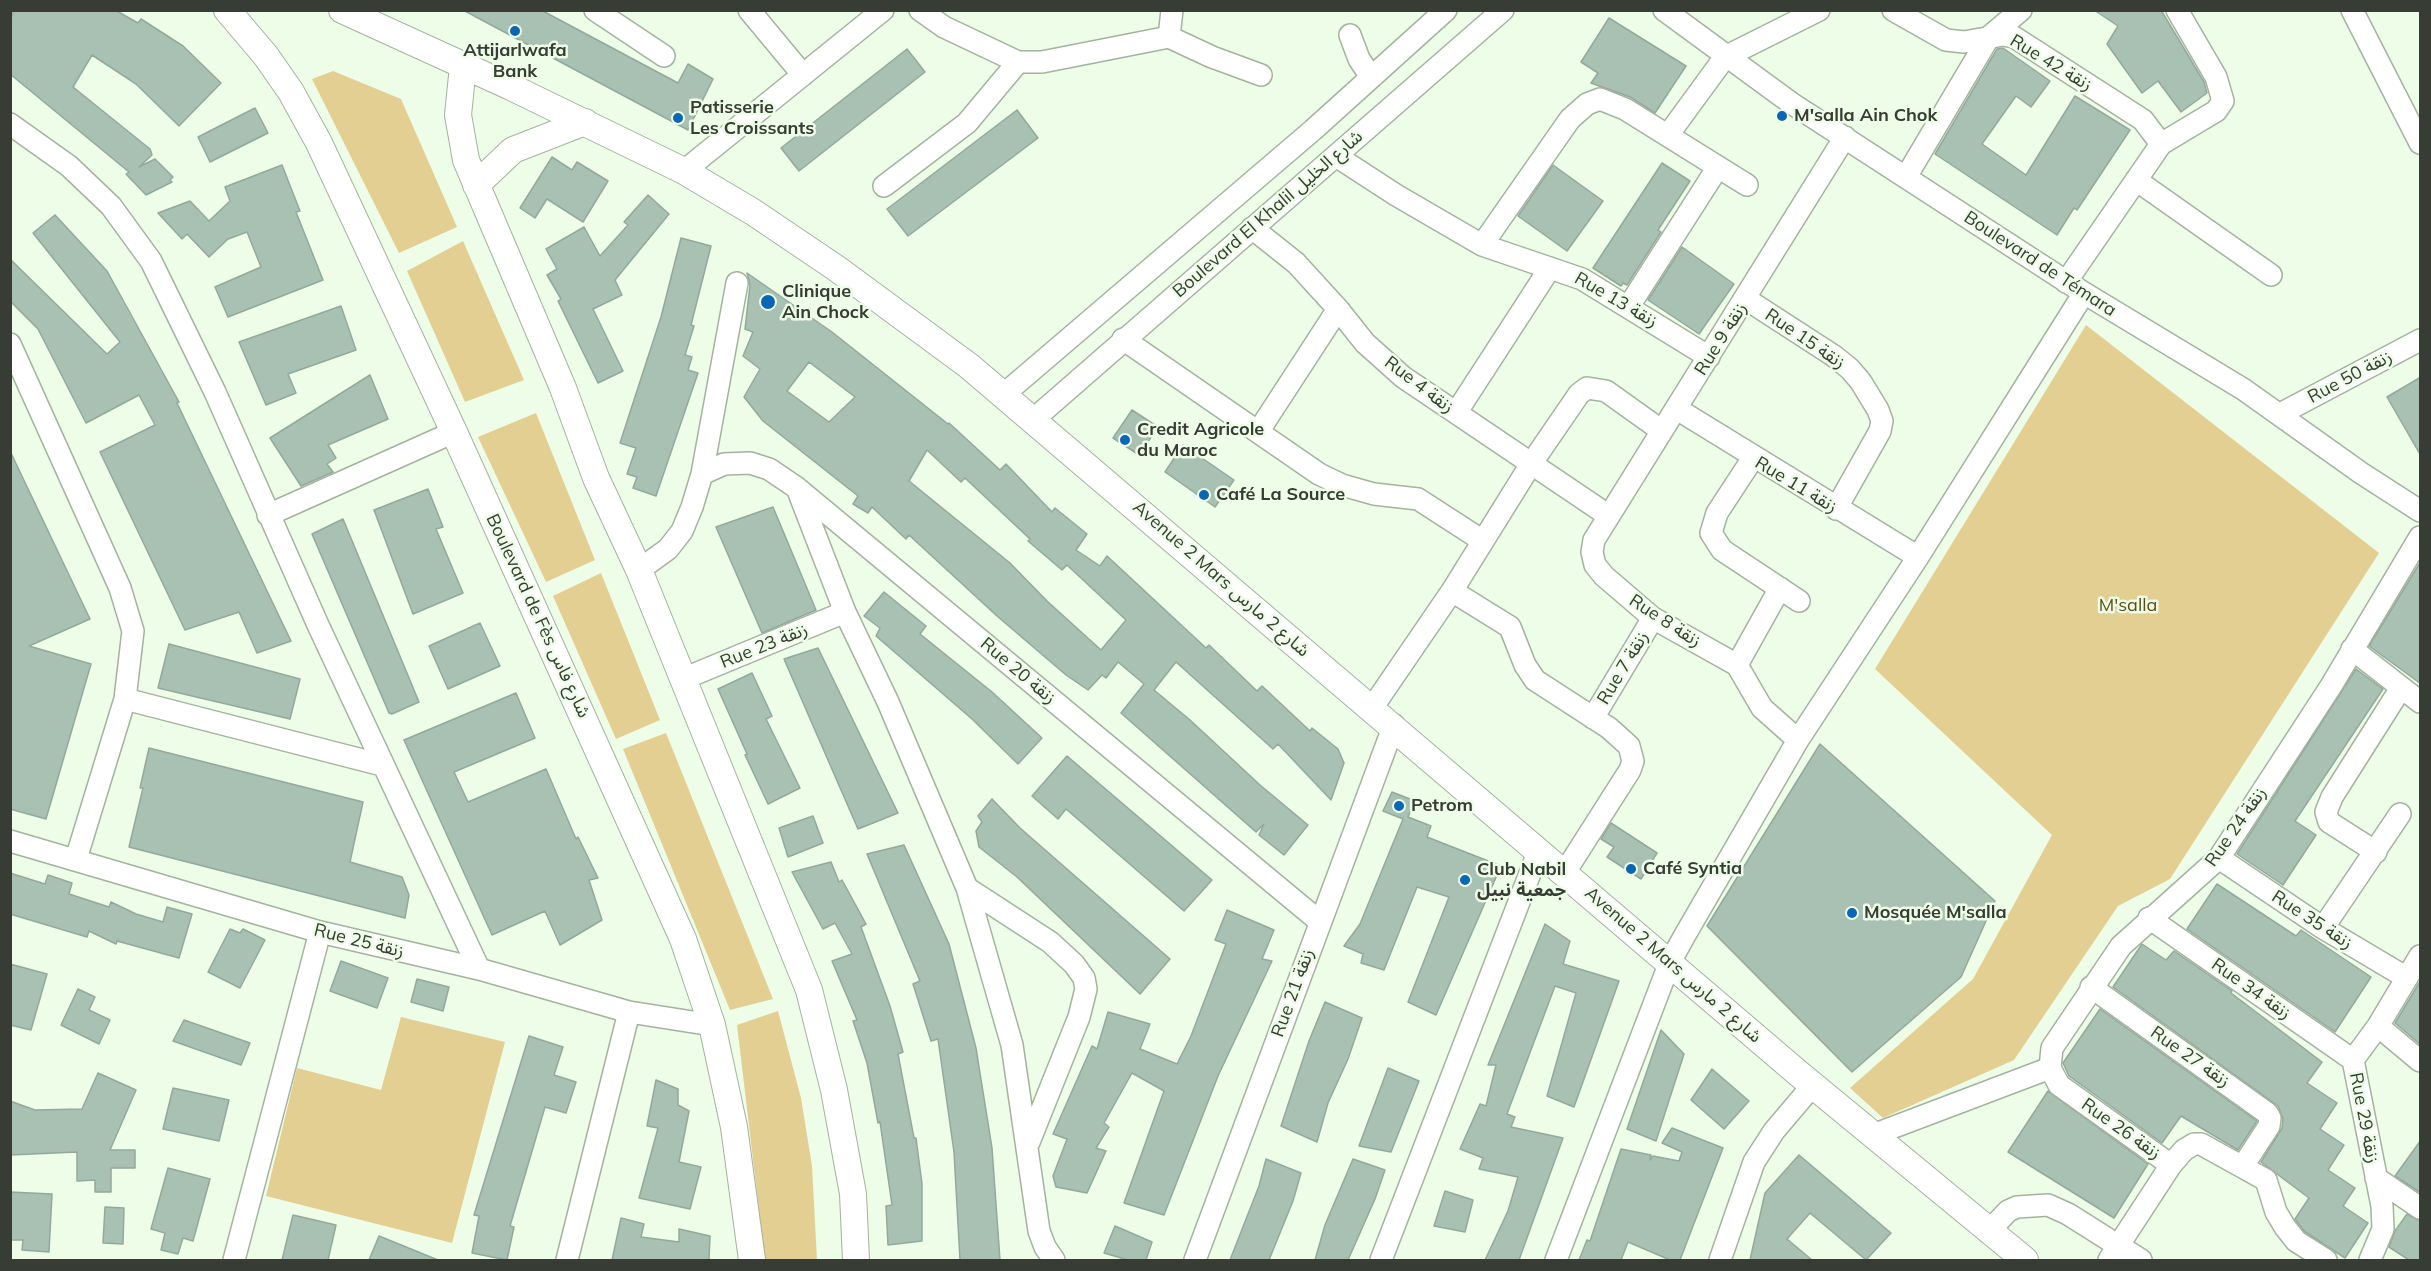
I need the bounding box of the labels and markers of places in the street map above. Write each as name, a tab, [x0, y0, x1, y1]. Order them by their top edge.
marker: Attijarlwafa Bank	[508, 24, 522, 38]
place label: Attijarlwafa Bank	[463, 40, 567, 82]
place label: Patisserie Les Croissants	[690, 97, 814, 140]
place label: M'salla Ain Chok	[1794, 105, 1937, 127]
marker: M'salla Ain Chok	[1775, 109, 1789, 123]
marker: Patisserie Les Croissants	[671, 111, 685, 125]
place label: Clinique Ain Chock	[782, 281, 869, 324]
marker: Clinique Ain Chock	[759, 293, 777, 311]
place label: Credit Agricole du Maroc	[1137, 419, 1264, 462]
marker: Credit Agricole du Maroc	[1118, 433, 1132, 447]
place label: Café La Source	[1216, 484, 1345, 506]
marker: Café La Source	[1197, 488, 1211, 502]
place label: Petrom	[1411, 795, 1473, 817]
marker: Petrom	[1392, 799, 1406, 813]
place label: Café Syntia	[1643, 858, 1742, 880]
place label: Club Nabil جمعية نبيل	[1477, 859, 1566, 902]
marker: Café Syntia	[1624, 862, 1638, 876]
marker: Club Nabil جمعية نبيل	[1458, 873, 1472, 887]
place label: Mosquée M'salla	[1864, 902, 2007, 924]
marker: Mosquée M'salla	[1845, 906, 1859, 920]

